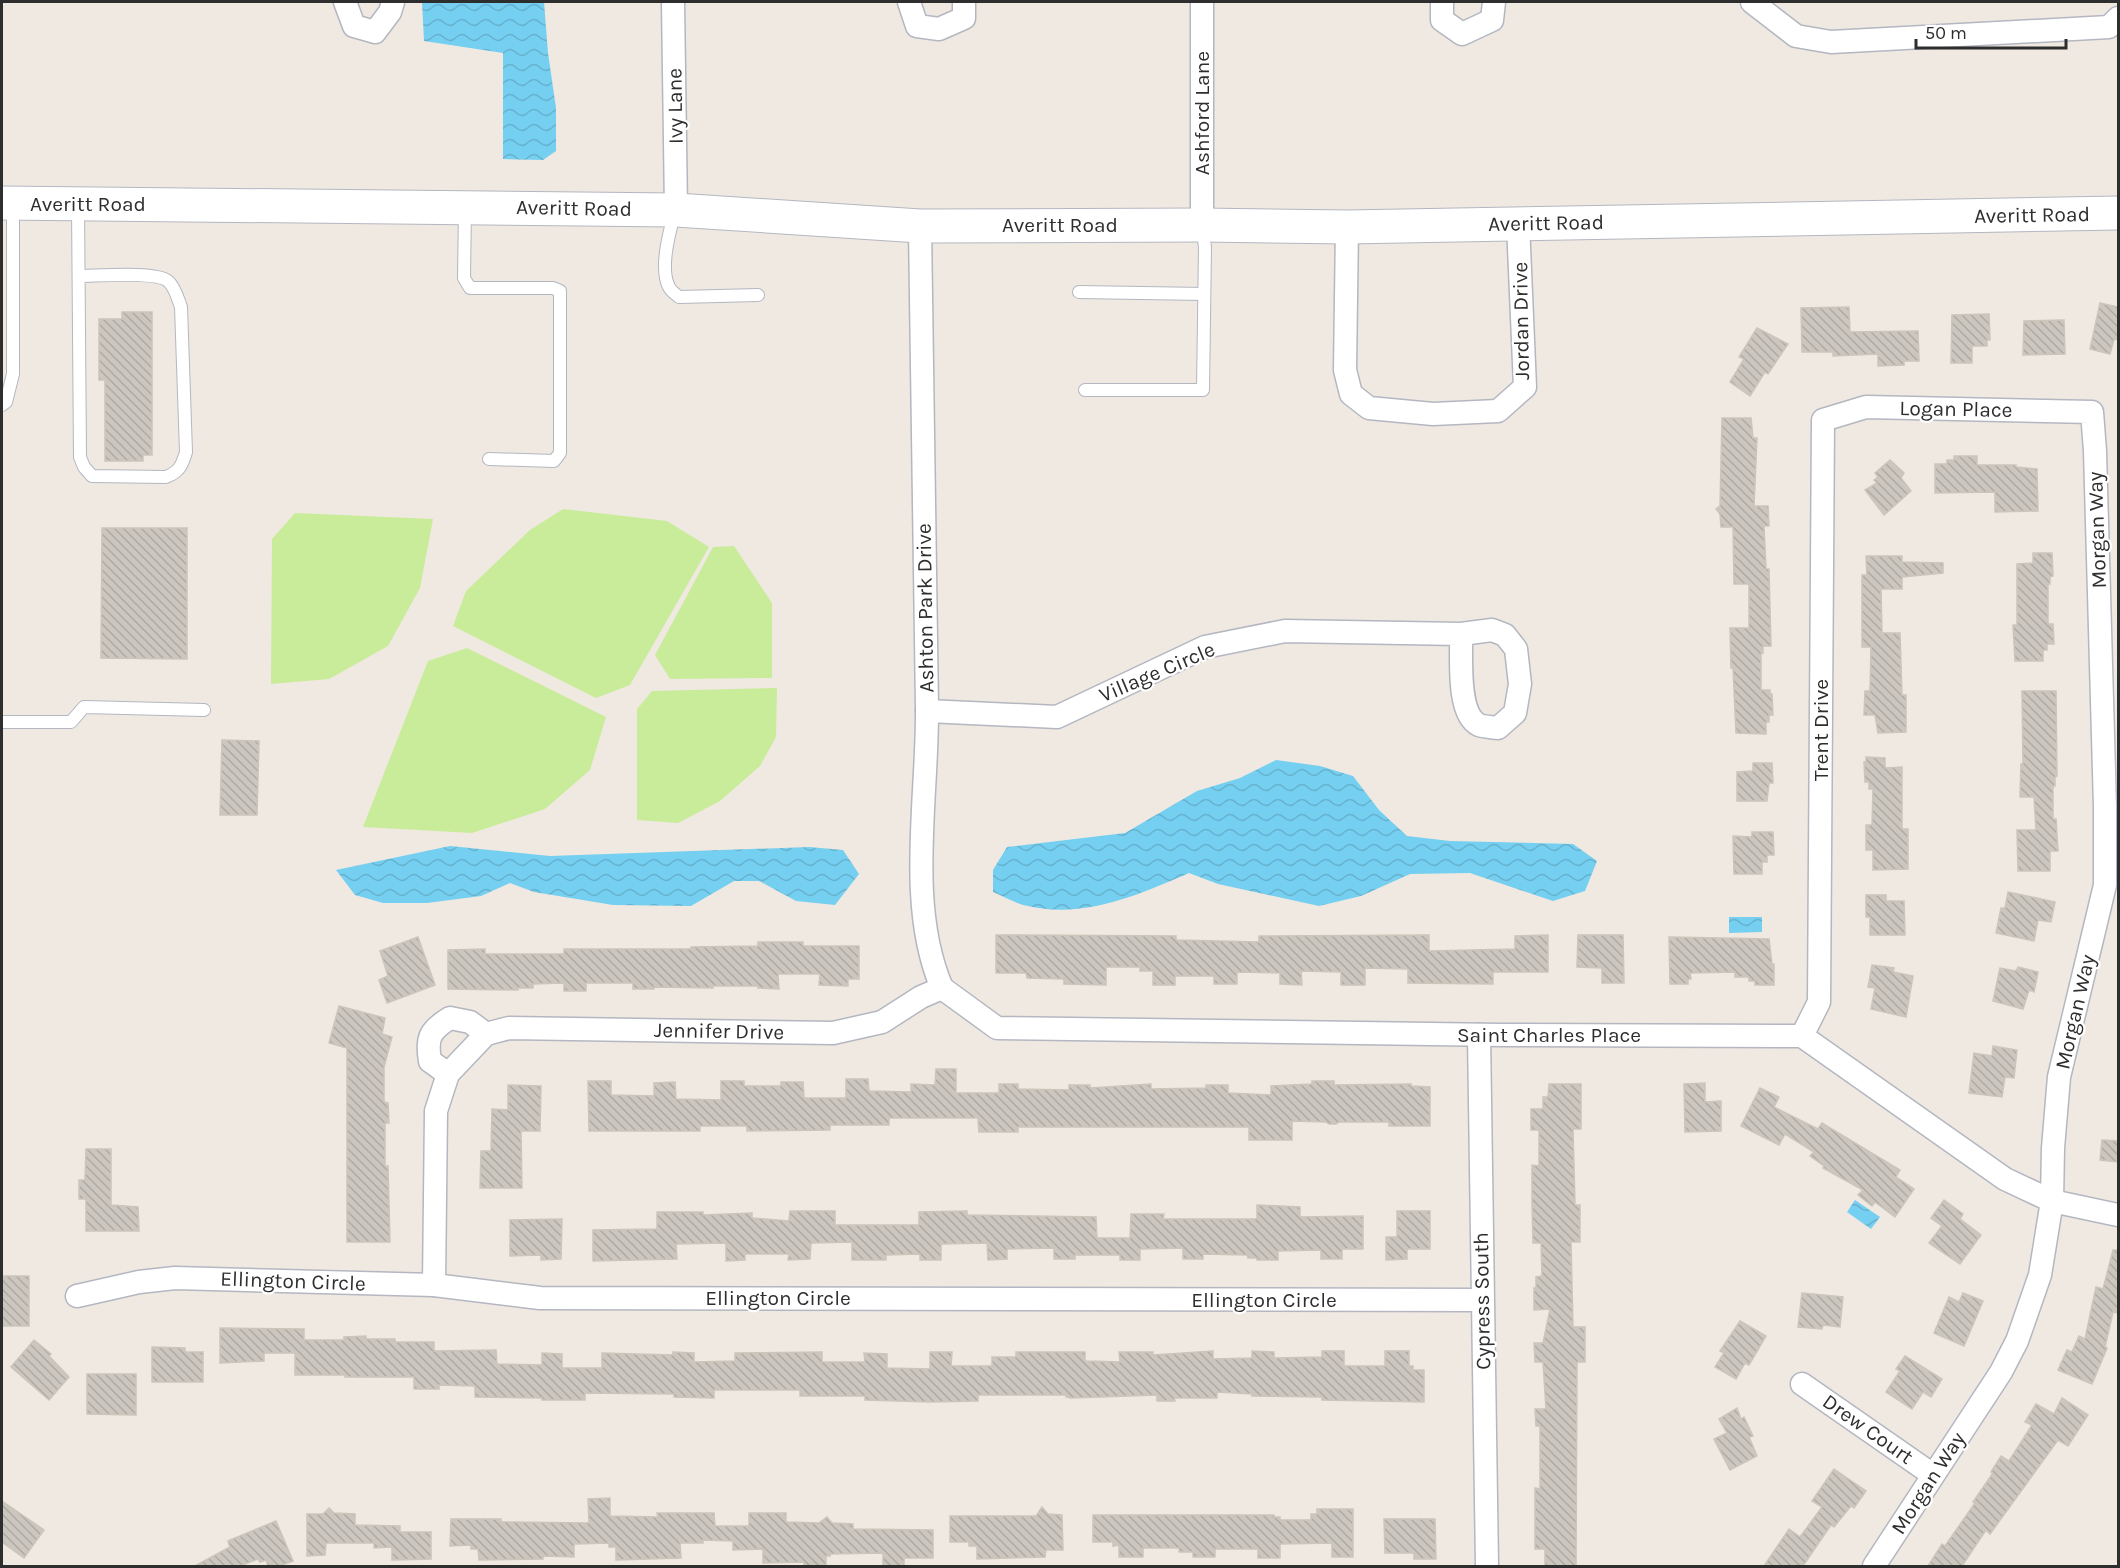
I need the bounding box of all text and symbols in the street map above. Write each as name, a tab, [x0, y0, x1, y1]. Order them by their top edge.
scale bar	[1916, 12, 2066, 50]
text: 50 m	[1925, 22, 1967, 44]
street label: Ashford Lane	[1190, 51, 1214, 175]
street label: Ivy Lane	[662, 68, 688, 144]
street label: Averitt Road	[30, 192, 146, 216]
street label: Averitt Road	[516, 195, 632, 221]
street label: Averitt Road	[1974, 202, 2090, 228]
street label: Averitt Road	[1488, 210, 1604, 236]
street label: Averitt Road	[1002, 213, 1118, 237]
street label: Jordan Drive	[1508, 262, 1534, 380]
street label: Logan Place	[1899, 396, 2013, 422]
street label: Morgan Way	[2083, 471, 2111, 589]
street label: Ashton Park Drive	[912, 523, 938, 693]
street label: Village Circle	[1096, 637, 1218, 707]
street label: Trent Drive	[1809, 679, 1833, 781]
street label: Morgan Way	[2050, 952, 2100, 1072]
street label: Jennifer Drive	[654, 1018, 784, 1044]
street label: Saint Charles Place	[1457, 1023, 1641, 1047]
street label: Cypress South	[1469, 1232, 1495, 1370]
street label: Ellington Circle	[220, 1266, 366, 1296]
street label: Ellington Circle	[705, 1286, 851, 1310]
street label: Ellington Circle	[1191, 1288, 1337, 1312]
street label: Drew Court	[1818, 1389, 1918, 1469]
street label: Morgan Way	[1886, 1427, 1970, 1539]

